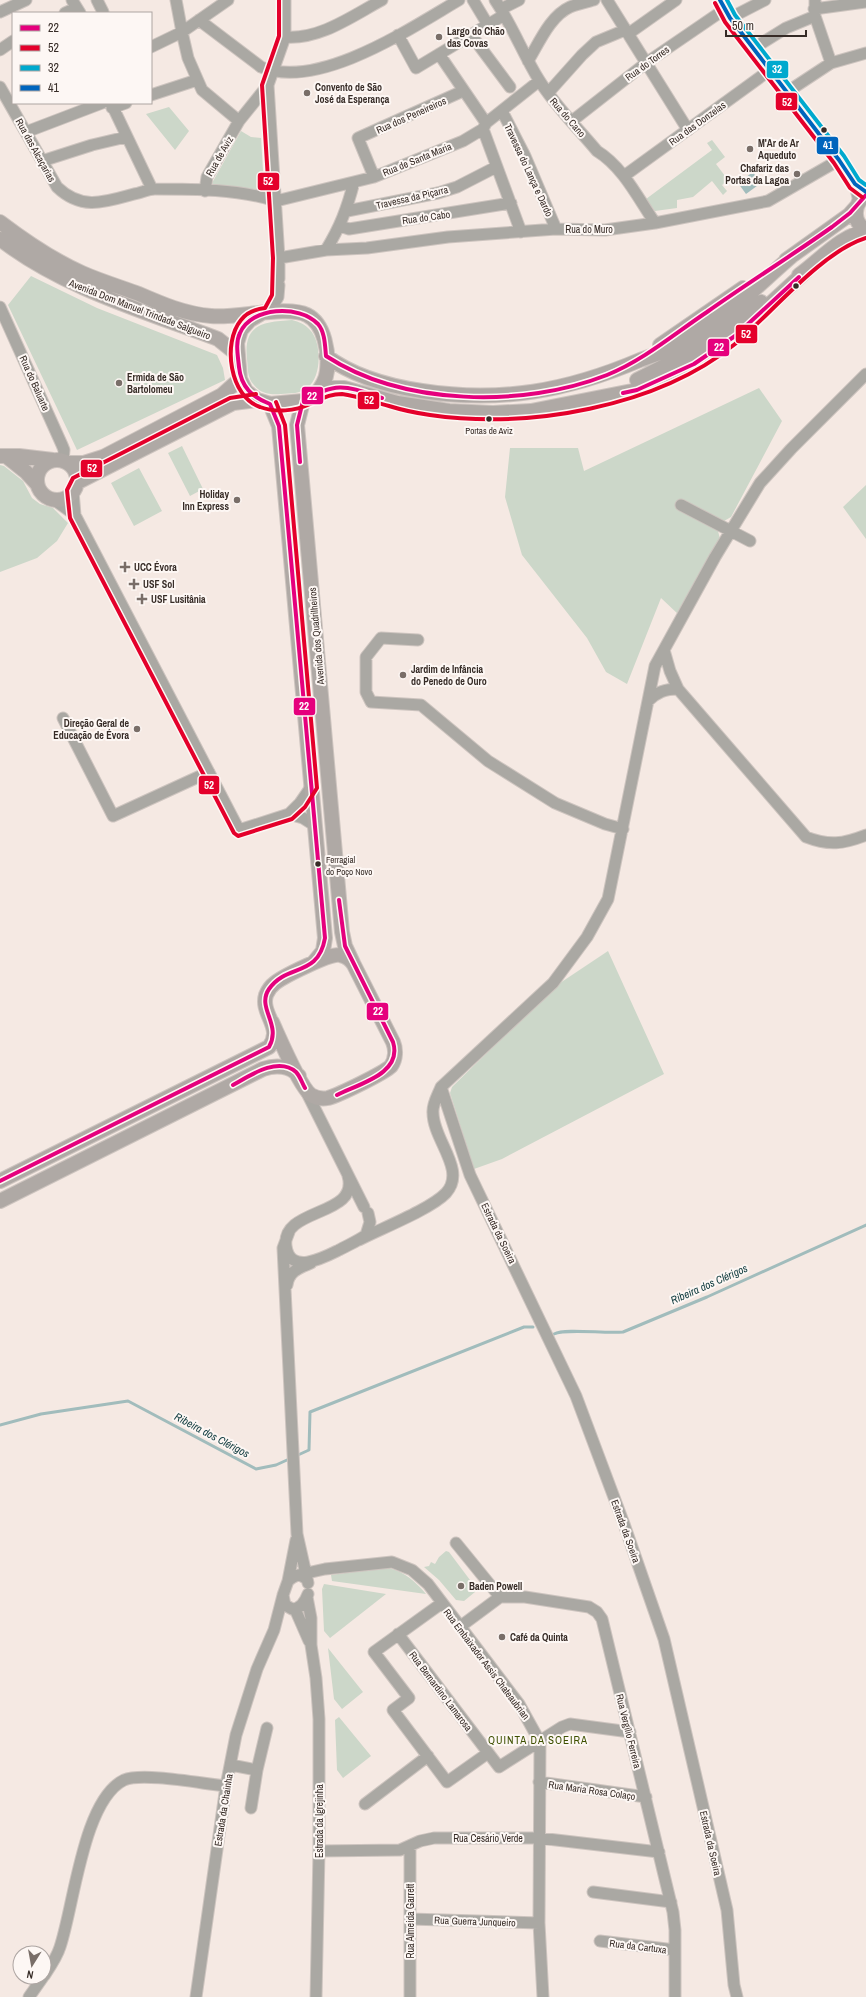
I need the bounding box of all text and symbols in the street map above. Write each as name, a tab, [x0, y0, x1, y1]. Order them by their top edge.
legend	[12, 12, 152, 104]
scale bar	[726, 12, 806, 38]
text: 50 m	[732, 18, 754, 34]
text: 22	[48, 20, 59, 36]
place label: Largo do Chão das Covas	[447, 25, 505, 50]
marker: Largo do Chão das Covas	[434, 32, 444, 42]
text: 52	[48, 40, 59, 56]
street label: Rua do Torres	[623, 43, 672, 84]
text: 32	[48, 60, 59, 76]
line badge: 32	[766, 60, 789, 79]
text: 32	[772, 62, 782, 76]
text: 41	[48, 80, 59, 96]
place label: Convento de São José da Esperança	[315, 81, 390, 106]
marker: Convento de São José da Esperança	[302, 88, 312, 98]
line badge: 52	[775, 92, 798, 111]
street label: Rua dos Peneireiros	[374, 94, 448, 137]
street label: Rua do Cano	[547, 95, 589, 140]
text: 52	[782, 95, 792, 109]
street label: Rua das Donzelas	[666, 98, 728, 148]
street label: Rua das Alcaçarias	[13, 116, 58, 184]
street label: Travessa do Lança e Dardo	[501, 122, 556, 219]
unlabelled marker	[819, 125, 829, 135]
street label: Rua de Aviz	[203, 134, 236, 179]
line badge: 41	[816, 136, 839, 155]
place label: M'Ar de Ar Aqueduto	[758, 137, 800, 162]
text: 41	[823, 138, 833, 152]
street label: Rua de Santa Maria	[381, 140, 454, 179]
marker: M'Ar de Ar Aqueduto	[745, 144, 755, 154]
place label: Chafariz das Portas da Lagoa	[725, 162, 789, 187]
marker: Chafariz das Portas da Lagoa	[792, 169, 802, 179]
line badge: 52	[257, 172, 280, 191]
text: 52	[263, 174, 273, 188]
street label: Travessa da Piçarra	[375, 183, 450, 212]
street label: Rua do Cabo	[401, 208, 451, 227]
street label: Rua do Muro	[565, 223, 613, 236]
street label: Avenida Dom Manuel Trindade Salgueiro	[66, 276, 213, 343]
unlabelled marker	[791, 281, 801, 291]
line badge: 52	[735, 324, 758, 344]
text: 52	[741, 327, 751, 341]
line badge: 22	[707, 338, 730, 357]
text: 22	[714, 340, 724, 354]
street label: Rua do Baluarte	[17, 353, 53, 413]
place label: Ermida de São Bartolomeu	[127, 371, 184, 396]
marker: Ermida de São Bartolomeu	[114, 378, 124, 388]
line badge: 22	[301, 386, 324, 405]
text: 22	[307, 389, 317, 403]
line badge: 52	[357, 391, 380, 410]
text: 52	[364, 393, 374, 407]
marker: Portas de Aviz	[484, 414, 494, 424]
place label: Portas de Aviz	[465, 425, 513, 437]
line badge: 52	[80, 459, 103, 478]
text: 52	[87, 461, 97, 475]
place label: Holiday Inn Express	[183, 488, 229, 513]
marker: Holiday Inn Express	[232, 495, 242, 505]
marker: UCC Évora	[119, 561, 131, 573]
place label: UCC Évora	[134, 561, 177, 574]
marker: USF Sol	[128, 578, 140, 590]
place label: USF Sol	[143, 578, 174, 591]
street label: Avenida dos Quadrilheiros	[306, 587, 327, 686]
marker: USF Lusitânia	[136, 593, 148, 605]
place label: USF Lusitânia	[151, 593, 206, 606]
place label: Jardim de Infância do Penedo de Ouro	[411, 663, 487, 688]
marker: Jardim de Infância do Penedo de Ouro	[398, 670, 408, 680]
line badge: 22	[293, 697, 316, 716]
text: 22	[299, 699, 309, 713]
place label: Direção Geral de Educação de Évora	[53, 717, 129, 742]
marker: Direção Geral de Educação de Évora	[132, 724, 142, 734]
line badge: 52	[198, 775, 220, 795]
text: 52	[204, 778, 214, 792]
place label: Ferragial do Poço Novo	[326, 854, 372, 878]
marker: Ferragial do Poço Novo	[313, 859, 323, 869]
line badge: 22	[366, 1002, 389, 1021]
text: 22	[373, 1004, 383, 1018]
street label: Estrada da Soeira	[478, 1201, 519, 1266]
water label: Ribeira dos Clérigos	[668, 1261, 750, 1307]
water label: Ribeira dos Clérigos	[172, 1409, 252, 1461]
street label: Estrada da Soeira	[608, 1498, 643, 1565]
place label: Baden Powell	[469, 1580, 522, 1593]
marker: Baden Powell	[456, 1581, 466, 1591]
street label: Rua Embaixador Assis Chateaubrian	[441, 1606, 533, 1722]
place label: Café da Quinta	[510, 1631, 568, 1644]
marker: Café da Quinta	[497, 1632, 507, 1642]
street label: Rua Bernardino Lamarosa	[406, 1649, 475, 1734]
street label: Rua Vergílio Ferreira	[613, 1693, 644, 1770]
district label: QUINTA DA SOEIRA	[488, 1733, 588, 1747]
street label: Estrada da Chainha	[211, 1773, 236, 1847]
street label: Rua Maria Rosa Colaço	[548, 1778, 637, 1803]
street label: Estrada da Igrejinha	[313, 1784, 326, 1858]
street label: Estrada da Soeira	[697, 1809, 724, 1877]
street label: Rua Cesário Verde	[453, 1832, 523, 1845]
street label: Rua Almeida Garrett	[404, 1883, 417, 1958]
street label: Rua Guerra Junqueiro	[434, 1914, 516, 1929]
street label: Rua da Cartuxa	[609, 1937, 668, 1957]
north arrow	[12, 1945, 52, 1985]
text: N	[26, 1967, 35, 1982]

